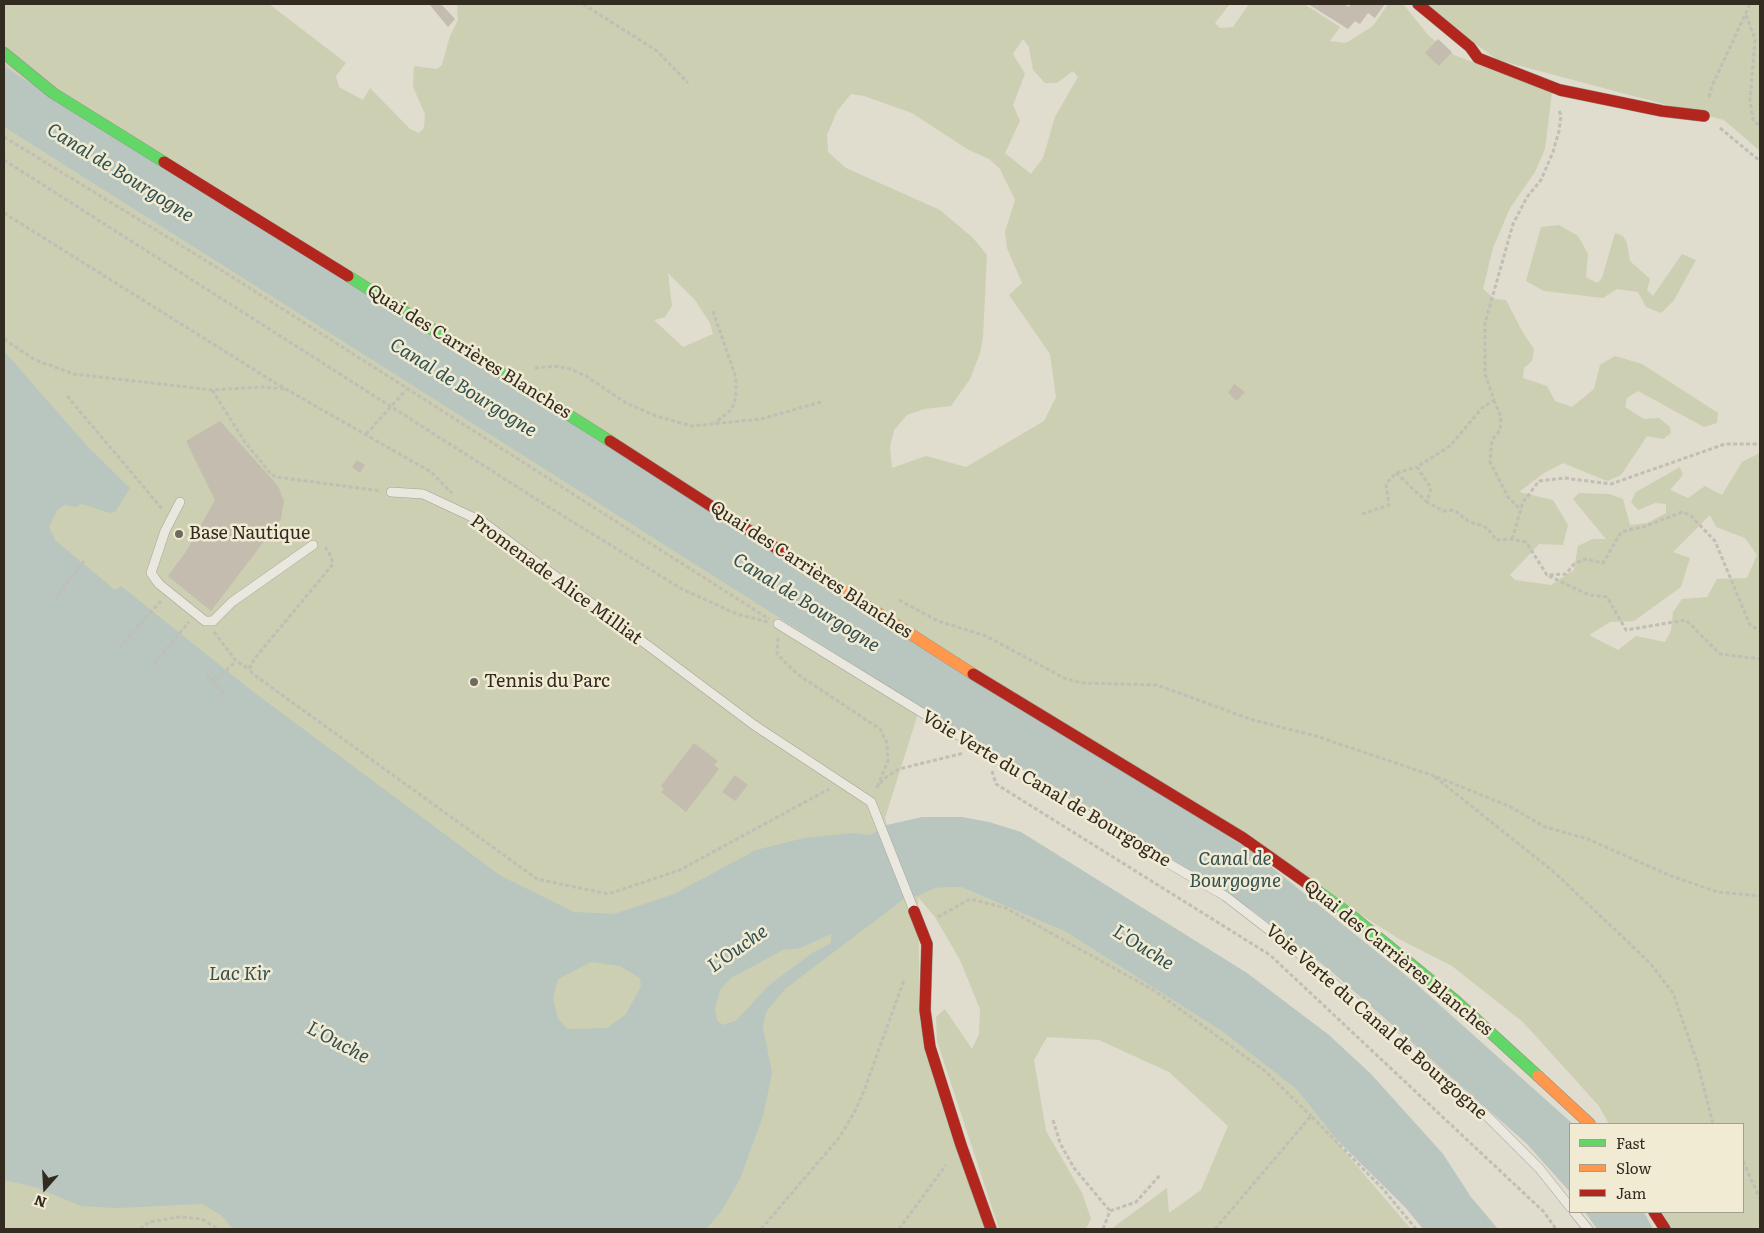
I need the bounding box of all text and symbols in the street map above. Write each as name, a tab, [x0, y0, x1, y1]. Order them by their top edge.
water label: Canal de Bourgogne	[42, 119, 198, 227]
street label: Quai des Carrières Blanches	[363, 280, 575, 424]
water label: Canal de Bourgogne	[385, 334, 541, 442]
street label: Quai des Carrières Blanches	[706, 497, 916, 643]
street label: Promenade Alice Milliat	[466, 510, 646, 650]
place label: Base Nautique	[189, 523, 310, 545]
marker: Base Nautique	[173, 528, 185, 540]
water label: Canal de Bourgogne	[728, 549, 884, 657]
place label: Tennis du Parc	[484, 671, 610, 693]
marker: Tennis du Parc	[468, 676, 480, 688]
street label: Voie Verte du Canal de Bourgogne	[918, 706, 1174, 872]
water label: Canal de Bourgogne	[1189, 848, 1281, 892]
street label: Quai des Carrières Blanches	[1299, 875, 1497, 1041]
water label: L'Ouche	[704, 920, 772, 978]
water label: L'Ouche	[1108, 920, 1178, 976]
street label: Voie Verte du Canal de Bourgogne	[1261, 920, 1491, 1124]
water label: Lac Kir	[209, 963, 271, 985]
water label: L'Ouche	[303, 1017, 373, 1069]
legend	[1569, 1123, 1744, 1213]
text: Fast	[1616, 1131, 1645, 1154]
text: Slow	[1616, 1156, 1651, 1179]
north arrow	[20, 1163, 70, 1213]
text: Jam	[1616, 1181, 1646, 1204]
text: N	[31, 1191, 49, 1214]

